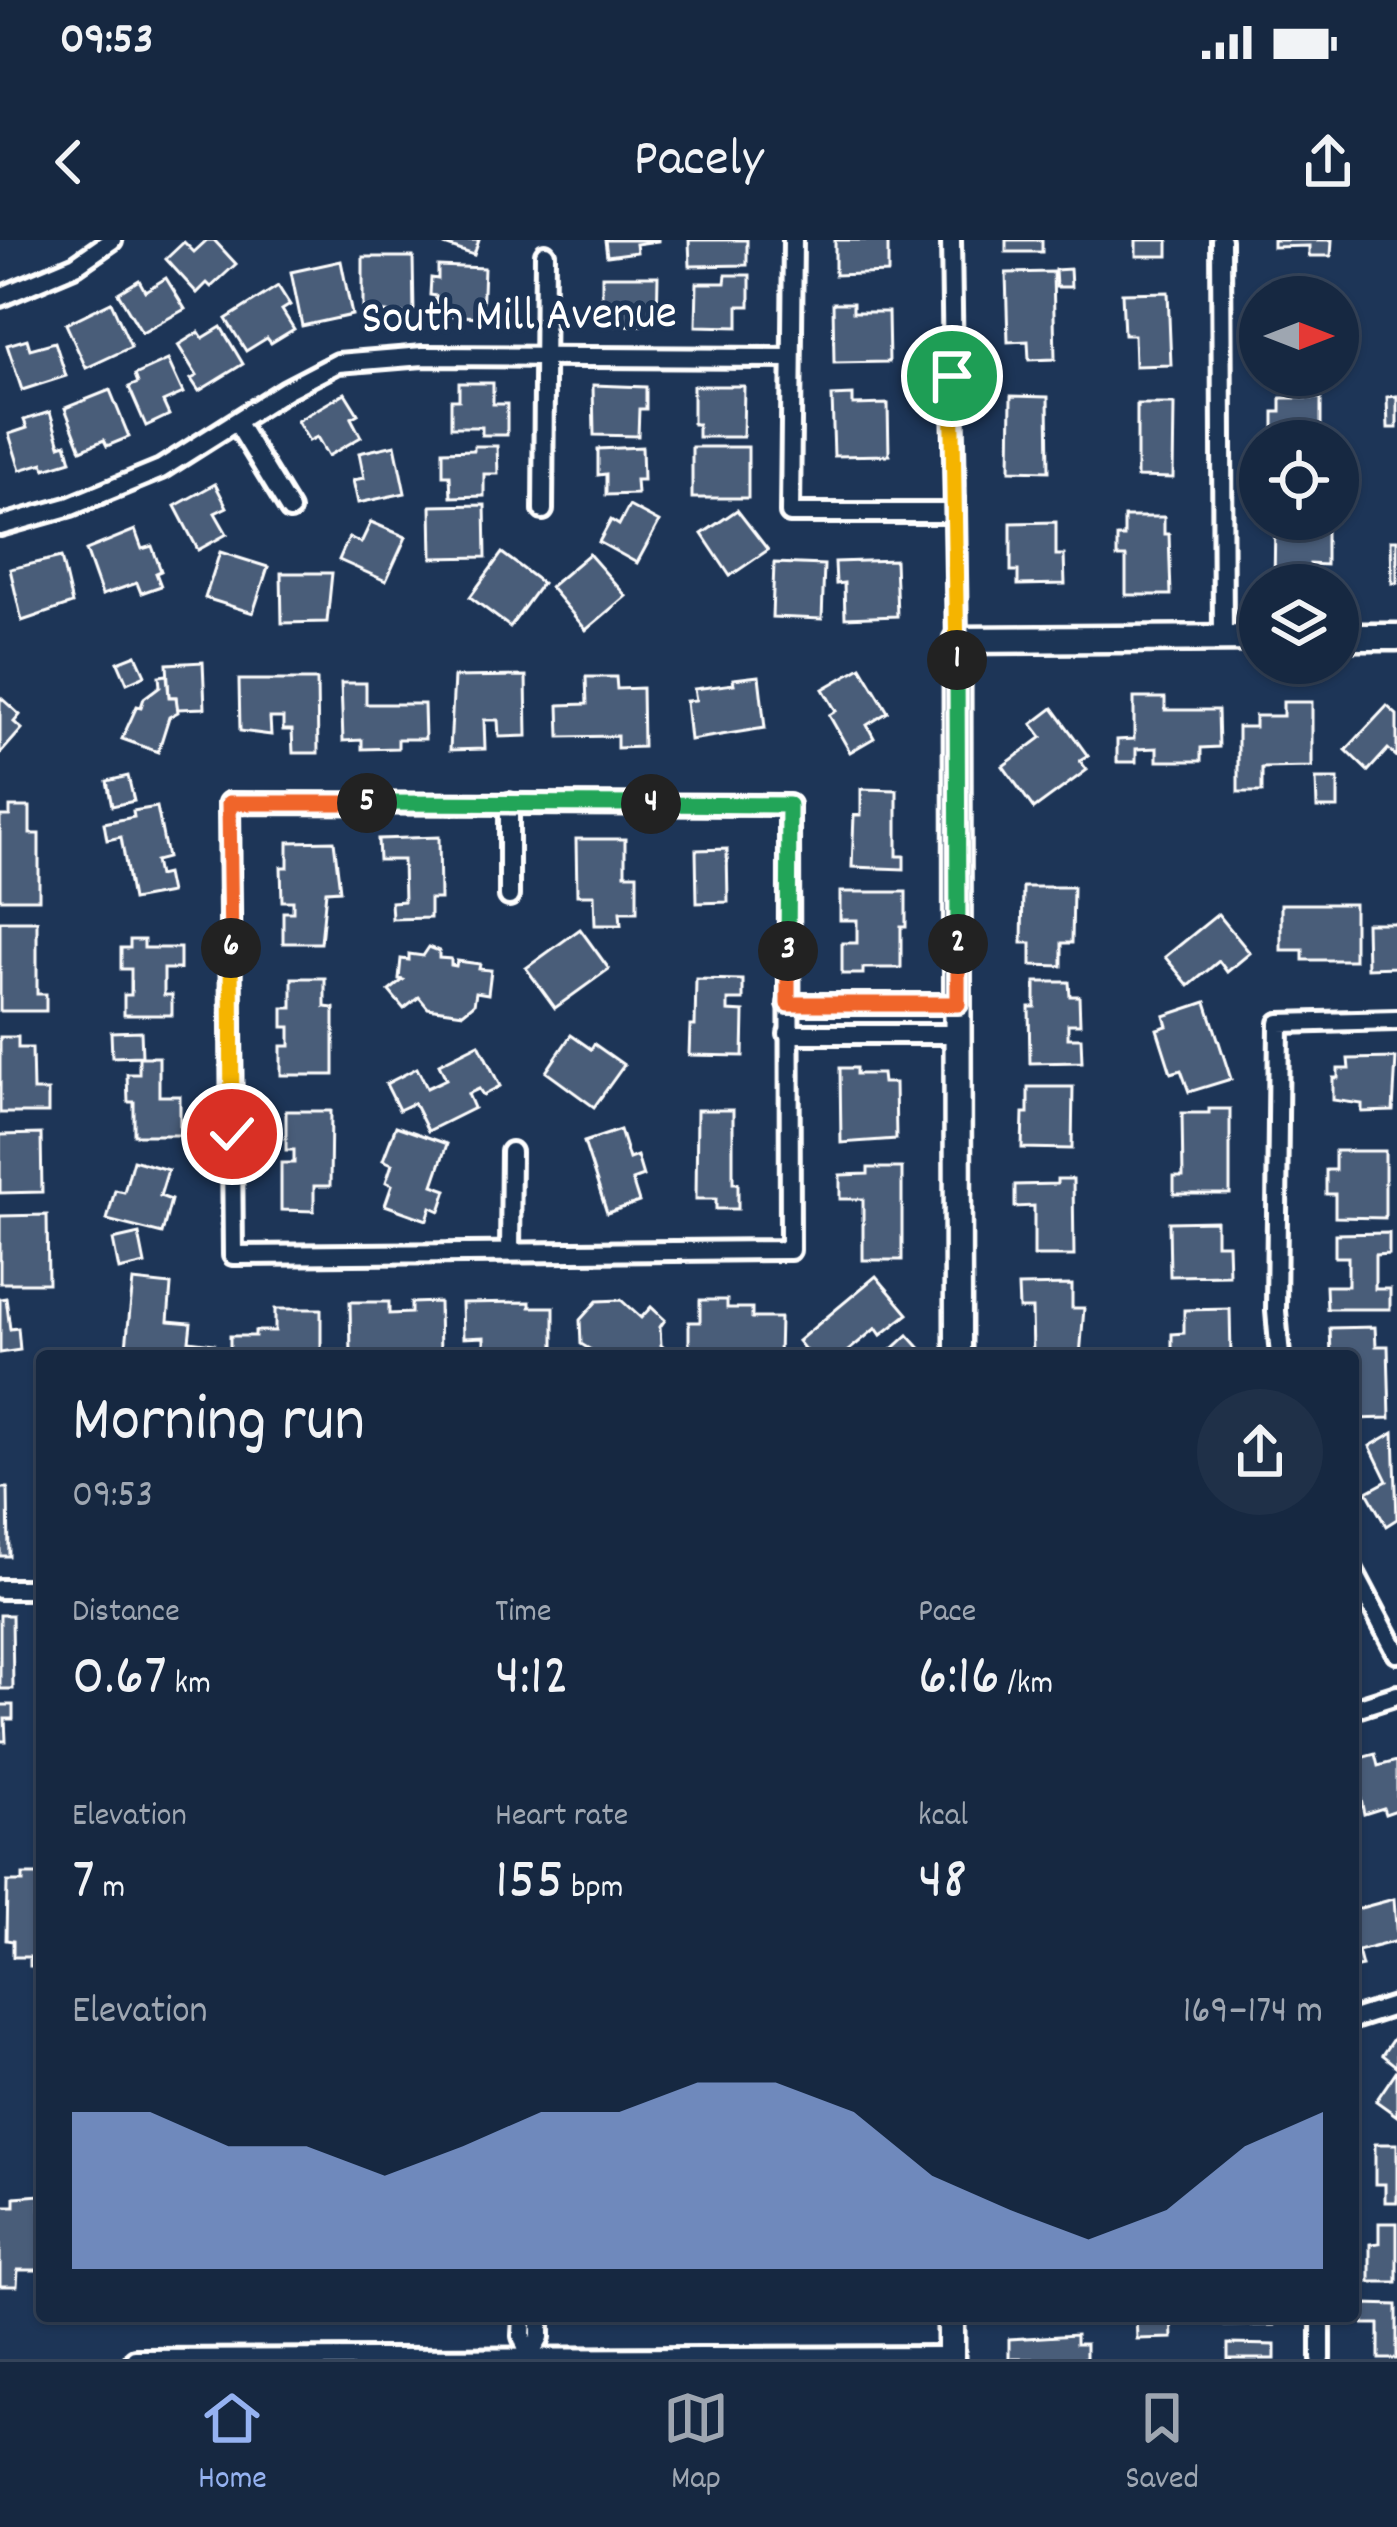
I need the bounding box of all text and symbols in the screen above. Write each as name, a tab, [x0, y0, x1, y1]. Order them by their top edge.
text: 09:53	[60, 10, 153, 74]
text: Pacely	[633, 124, 764, 201]
icon: back	[36, 129, 102, 195]
icon: share	[1295, 129, 1361, 195]
north arrow	[1239, 276, 1359, 396]
map controls	[1239, 276, 1359, 684]
street label: South Mill Avenue	[360, 282, 678, 356]
pin	[901, 325, 1003, 427]
icon: arrive	[919, 343, 985, 409]
button: locate	[1239, 420, 1359, 540]
button: layers	[1239, 564, 1359, 684]
pin: 1	[927, 630, 987, 690]
text: 1	[953, 636, 961, 683]
pin: 5	[337, 773, 397, 833]
pin: 4	[621, 774, 681, 834]
text: 5	[359, 779, 375, 826]
text: 4	[644, 780, 658, 827]
pin: 2	[928, 914, 988, 974]
pin: 6	[201, 918, 261, 978]
text: 2	[951, 920, 965, 967]
pin: 3	[758, 921, 818, 981]
text: 6	[223, 924, 239, 971]
text: 3	[781, 927, 795, 974]
pin	[181, 1083, 283, 1185]
icon: check	[199, 1101, 265, 1167]
text: Morning run	[72, 1378, 365, 1472]
button: share	[1197, 1389, 1323, 1515]
text: 09:53	[72, 1470, 153, 1525]
text: Distance	[72, 1590, 180, 1637]
text: Time	[495, 1590, 551, 1637]
text: Pace	[918, 1590, 976, 1637]
text: 0.67	[72, 1637, 167, 1723]
text: 4:12	[495, 1637, 569, 1723]
text: 6:16	[918, 1637, 1000, 1723]
text: km	[167, 1662, 211, 1709]
text: /km	[1000, 1662, 1053, 1709]
text: Elevation	[72, 1794, 187, 1841]
text: Heart rate	[495, 1794, 628, 1841]
text: kcal	[918, 1794, 968, 1841]
text: 7	[72, 1841, 95, 1927]
text: 155	[495, 1841, 564, 1927]
text: 48	[918, 1841, 967, 1927]
text: m	[95, 1866, 125, 1913]
text: bpm	[564, 1866, 623, 1913]
text: Elevation	[72, 1986, 208, 2041]
text: 169–174 m	[1183, 1986, 1323, 2041]
tab: Home	[198, 2385, 267, 2504]
tab: Map	[663, 2385, 729, 2504]
tab: Saved	[1125, 2385, 1199, 2504]

